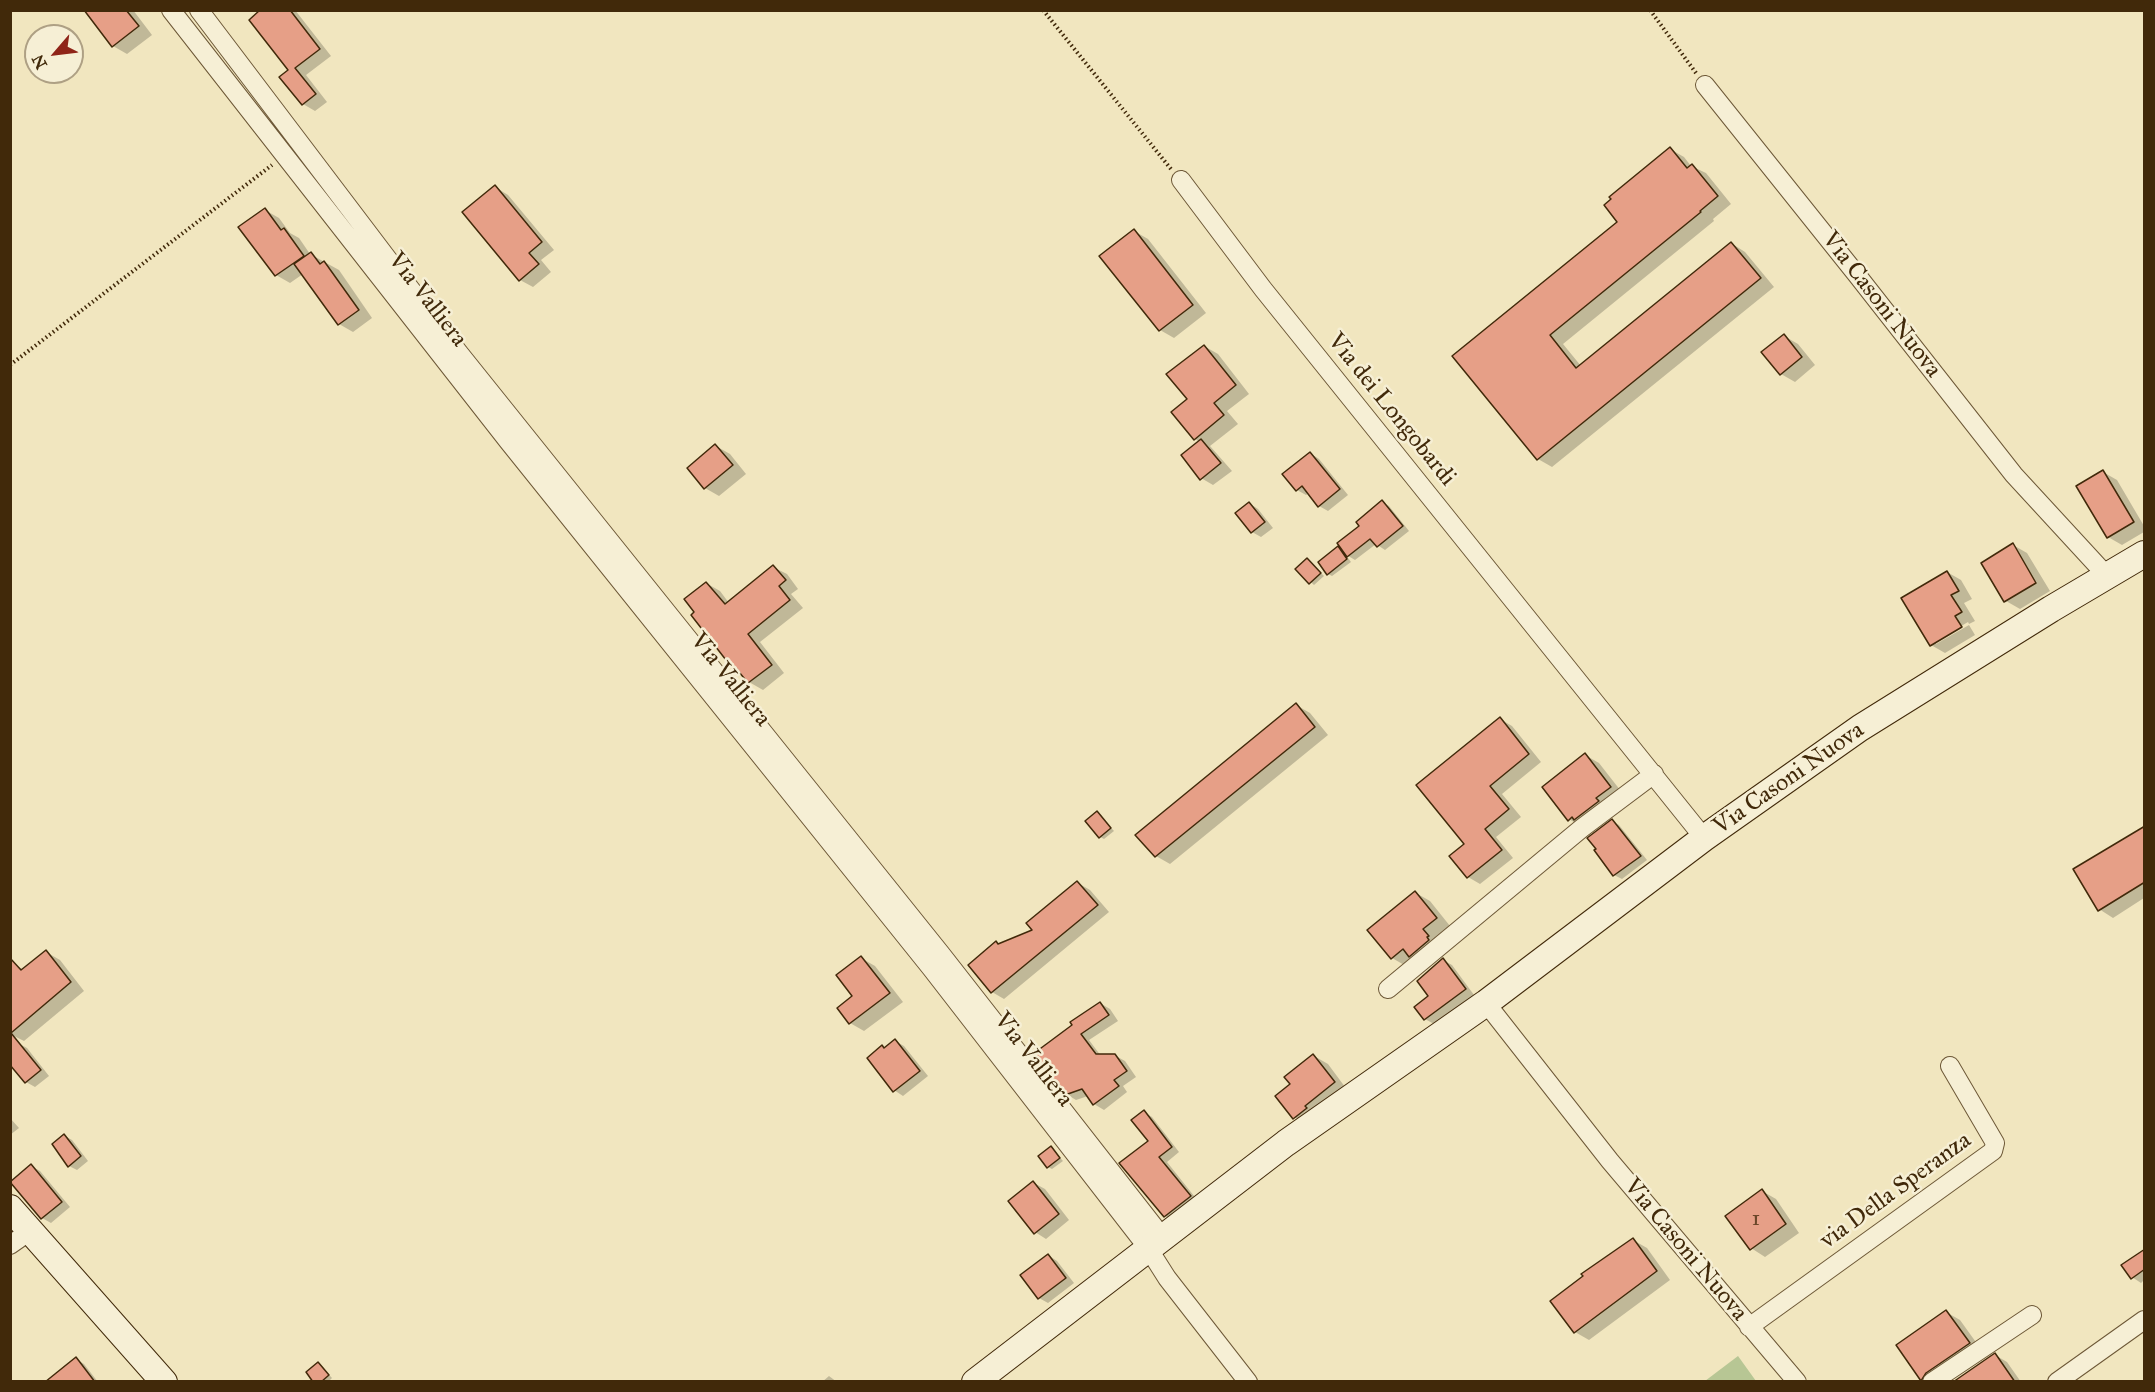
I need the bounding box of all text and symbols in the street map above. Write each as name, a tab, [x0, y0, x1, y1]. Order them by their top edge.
north arrow	[24, 24, 84, 84]
text: N	[28, 51, 51, 72]
street label: Via Casoni Nuova	[1815, 226, 1947, 384]
street label: Via Valliera	[381, 247, 473, 353]
street label: Via dei Longobardi	[1321, 328, 1461, 492]
street label: Via Valliera	[684, 627, 776, 733]
street label: Via Casoni Nuova	[1708, 716, 1870, 842]
street label: Via Valliera	[987, 1007, 1079, 1113]
street label: via Della Speranza	[1815, 1126, 1977, 1256]
street label: Via Casoni Nuova	[1617, 1173, 1753, 1327]
house number: 1	[1752, 1207, 1760, 1233]

